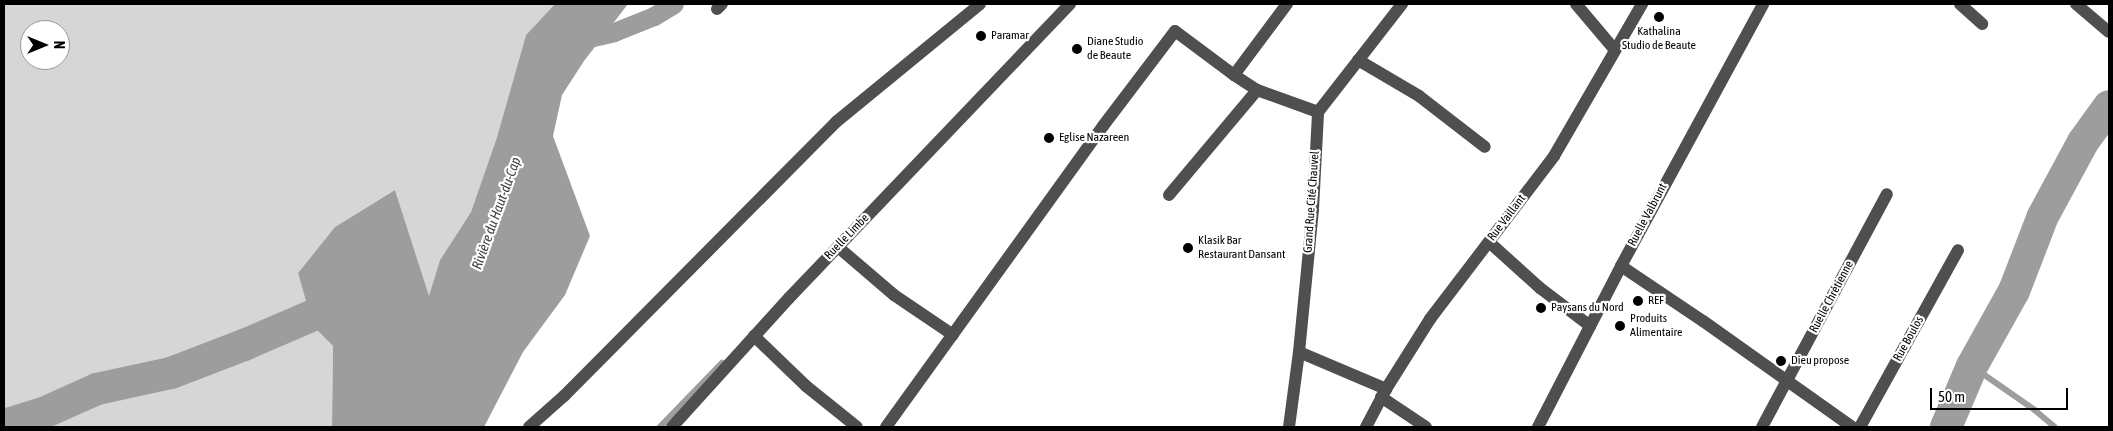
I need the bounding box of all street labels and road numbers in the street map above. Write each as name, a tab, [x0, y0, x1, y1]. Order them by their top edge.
street label: Grand Rue Cité Chauvel	[1301, 151, 1323, 253]
street label: Ruelle Valbrunt	[1625, 181, 1671, 249]
street label: Rue Vaillant	[1485, 192, 1529, 244]
street label: Ruelle Limbe	[822, 211, 872, 263]
street label: Ruelle Chrétienne	[1807, 259, 1857, 335]
street label: Rue Boulos	[1891, 314, 1927, 364]

